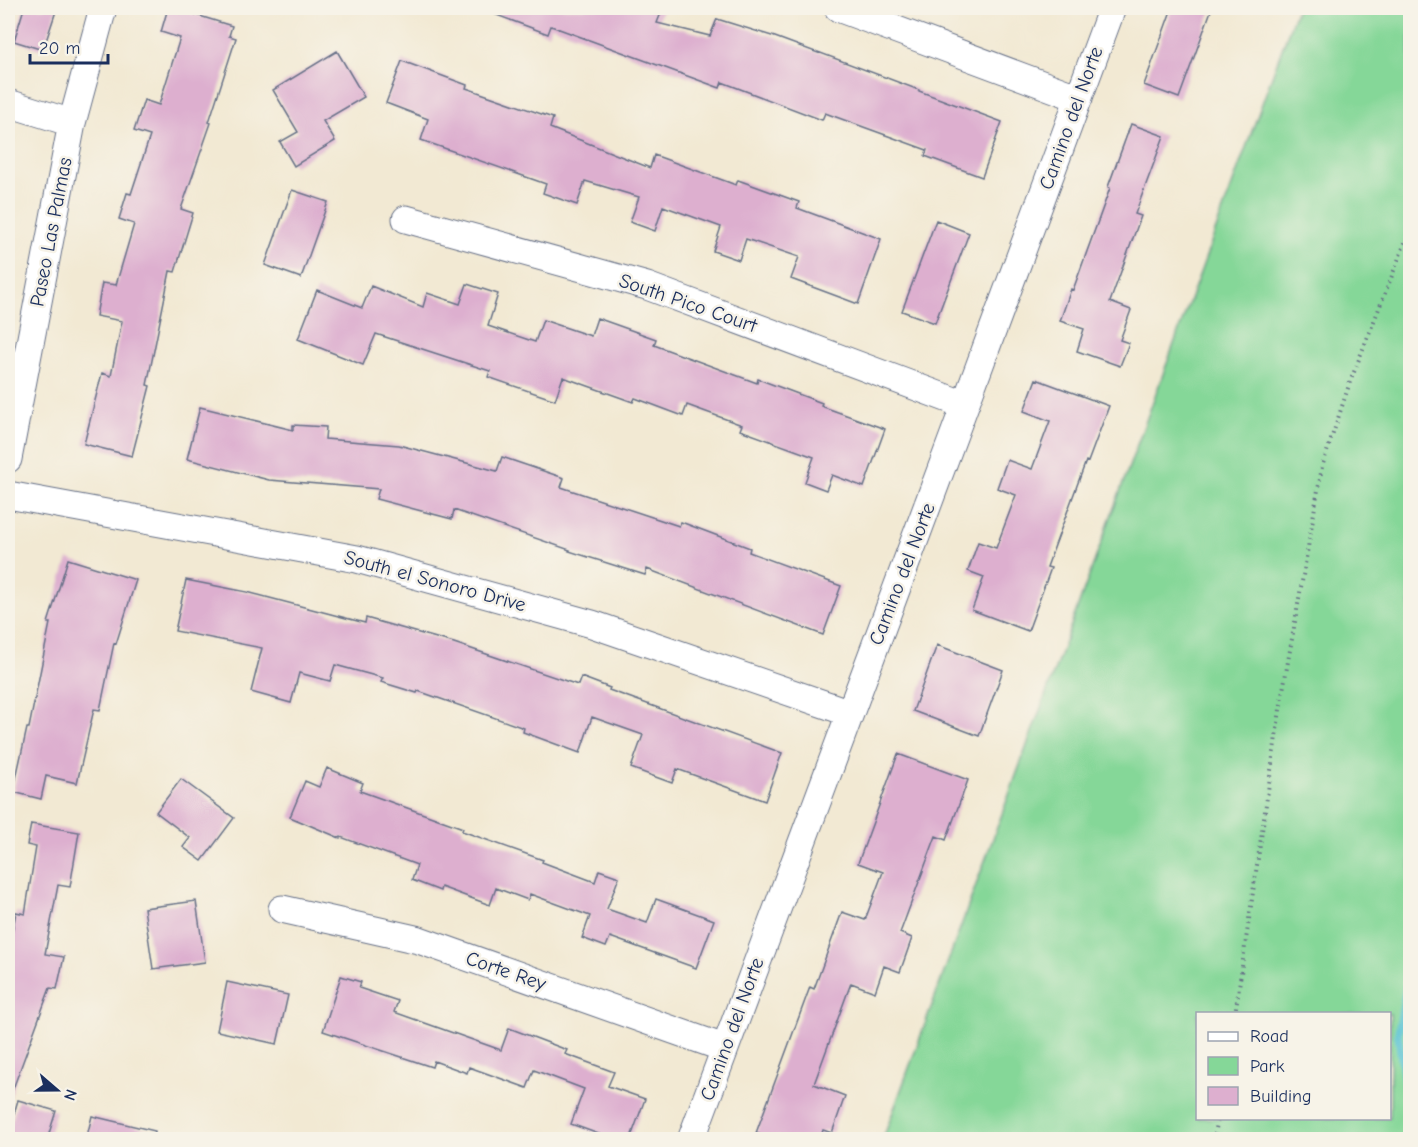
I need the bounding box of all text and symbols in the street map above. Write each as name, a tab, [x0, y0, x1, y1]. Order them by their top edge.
scale bar	[30, 27, 108, 65]
text: 20 m	[39, 38, 80, 59]
street label: Camino del Norte	[1034, 43, 1108, 193]
street label: Paseo Las Palmas	[25, 155, 77, 309]
street label: South Pico Court	[616, 269, 761, 338]
street label: Camino del Norte	[864, 500, 940, 648]
street label: South el Sonoro Drive	[342, 546, 528, 616]
street label: Corte Rey	[463, 947, 549, 995]
street label: Camino del Norte	[695, 954, 769, 1104]
legend	[1196, 1012, 1391, 1120]
text: Road	[1250, 1026, 1289, 1047]
text: Park	[1250, 1056, 1285, 1077]
north arrow	[27, 1060, 87, 1120]
text: Building	[1250, 1086, 1312, 1107]
text: N	[60, 1087, 80, 1103]

